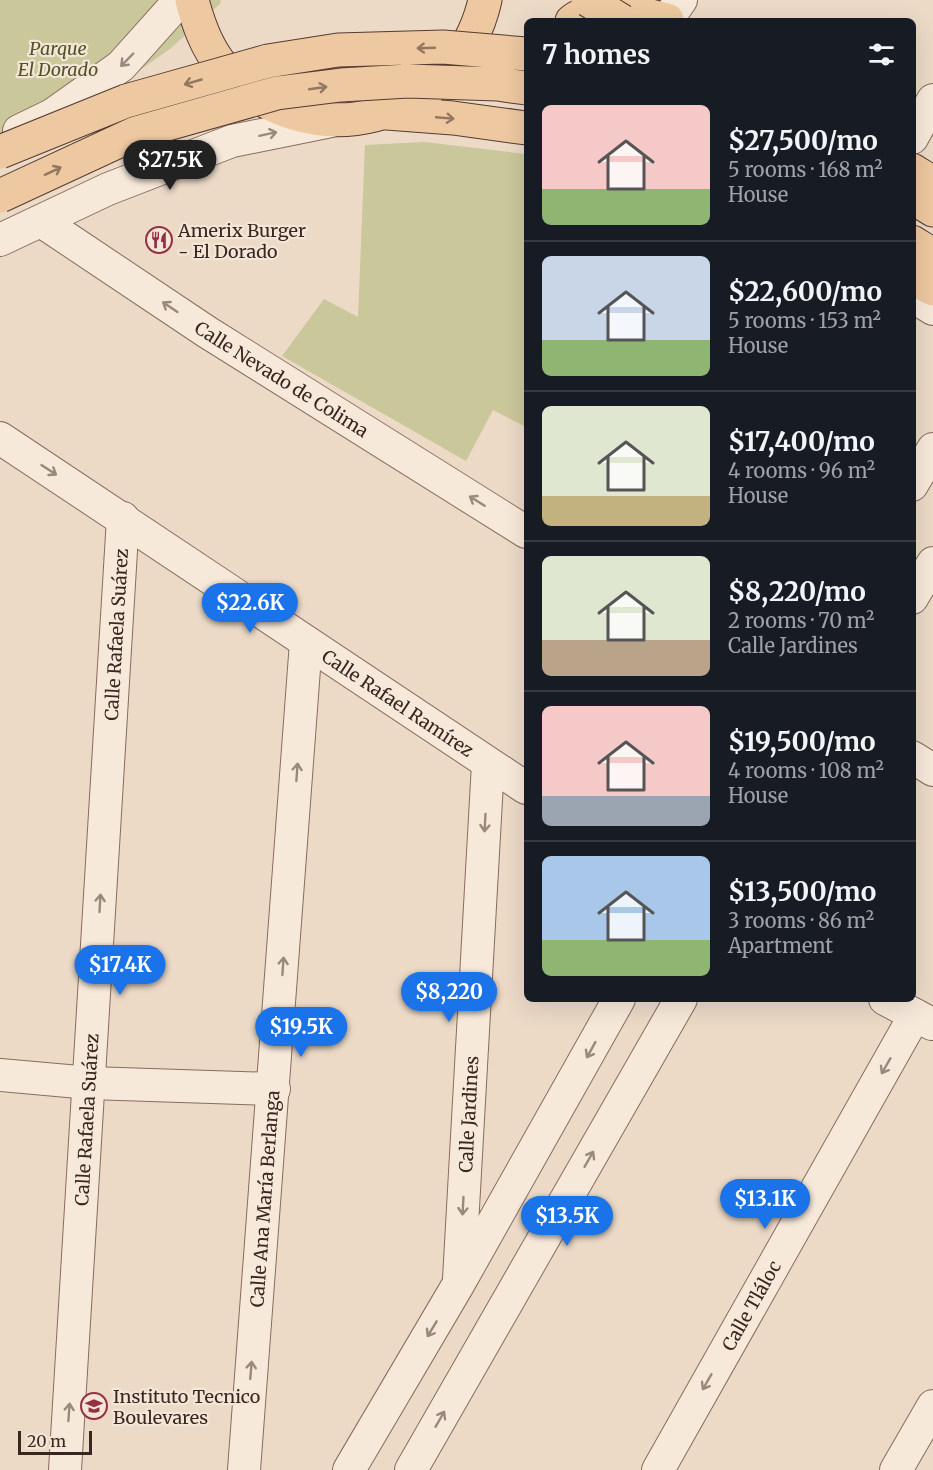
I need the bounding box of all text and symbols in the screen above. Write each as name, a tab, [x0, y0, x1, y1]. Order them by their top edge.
park label: Parque El Dorado	[18, 37, 98, 81]
text: 7 homes	[542, 38, 650, 71]
icon: filters	[865, 38, 898, 71]
one-way arrow	[417, 42, 437, 53]
one-way arrow	[120, 52, 134, 67]
one-way arrow	[184, 77, 203, 88]
one-way arrow	[307, 82, 327, 93]
one-way arrow	[434, 113, 454, 124]
text: $27,500/mo	[728, 124, 878, 157]
one-way arrow	[258, 128, 278, 139]
icon: home	[590, 129, 662, 201]
pin: $27.5K	[121, 140, 219, 191]
text: $27.5K	[137, 147, 203, 172]
text: 5 rooms · 168 m²	[728, 157, 883, 182]
one-way arrow	[43, 165, 61, 176]
text: House	[728, 182, 788, 207]
place label: Amerix Burger - El Dorado	[177, 219, 306, 263]
restaurant icon: Amerix Burger - El Dorado	[144, 225, 174, 255]
text: $22,600/mo	[728, 275, 882, 308]
icon: home	[590, 280, 662, 352]
one-way arrow	[161, 301, 178, 314]
text: 5 rooms · 153 m²	[728, 308, 881, 333]
street label: Calle Nevado de Colima	[190, 316, 373, 442]
text: House	[728, 333, 788, 358]
text: $17,400/mo	[728, 425, 875, 458]
icon: home	[590, 430, 662, 502]
text: 4 rooms · 96 m²	[728, 458, 875, 483]
one-way arrow	[40, 464, 57, 476]
text: House	[728, 483, 788, 508]
one-way arrow	[469, 494, 486, 506]
street label: Calle Rafaela Suárez	[99, 548, 133, 721]
text: $8,220/mo	[728, 575, 866, 608]
icon: home	[590, 580, 662, 652]
pin: $22.6K	[201, 583, 299, 634]
text: $22.6K	[216, 590, 284, 615]
text: 2 rooms · 70 m²	[728, 608, 874, 633]
text: Calle Jardines	[728, 633, 858, 658]
street label: Calle Rafael Ramírez	[318, 644, 478, 762]
text: $19,500/mo	[728, 725, 876, 758]
icon: home	[590, 730, 662, 802]
text: 4 rooms · 108 m²	[728, 758, 884, 783]
one-way arrow	[292, 762, 303, 782]
text: House	[728, 783, 788, 808]
one-way arrow	[479, 812, 490, 832]
text: $13,500/mo	[728, 875, 876, 908]
icon: home	[590, 880, 662, 952]
one-way arrow	[95, 893, 106, 913]
text: 3 rooms · 86 m²	[728, 908, 874, 933]
text: Apartment	[728, 933, 833, 958]
pin: $17.4K	[71, 945, 169, 996]
text: $17.4K	[89, 952, 151, 977]
one-way arrow	[278, 957, 289, 976]
pin: $8,220	[400, 972, 498, 1023]
text: $8,220	[415, 979, 483, 1004]
pin: $19.5K	[252, 1007, 350, 1058]
text: $19.5K	[269, 1014, 333, 1039]
street label: Calle Rafaela Suárez	[70, 1033, 103, 1206]
one-way arrow	[585, 1041, 597, 1058]
street label: Calle Jardines	[454, 1055, 483, 1173]
one-way arrow	[880, 1057, 892, 1074]
street label: Calle Ana María Berlanga	[245, 1089, 284, 1308]
one-way arrow	[583, 1151, 595, 1168]
pin: $13.1K	[716, 1179, 814, 1230]
text: $13.1K	[734, 1186, 796, 1211]
one-way arrow	[457, 1196, 468, 1216]
pin: $13.5K	[518, 1196, 616, 1247]
text: $13.5K	[535, 1203, 599, 1228]
street label: Calle Tláloc	[716, 1256, 786, 1355]
one-way arrow	[426, 1320, 438, 1337]
one-way arrow	[246, 1360, 257, 1380]
one-way arrow	[701, 1373, 713, 1390]
place label: Instituto Tecnico Boulevares	[113, 1385, 260, 1429]
school or university icon: Instituto Tecnico Boulevares	[79, 1391, 109, 1421]
one-way arrow	[64, 1402, 75, 1422]
one-way arrow	[434, 1411, 446, 1428]
scale bar	[18, 1428, 92, 1456]
text: 20 m	[27, 1431, 66, 1451]

